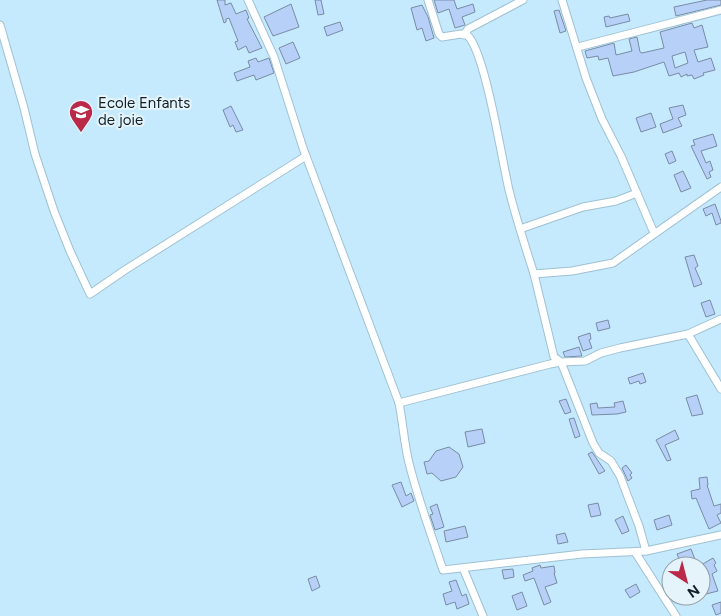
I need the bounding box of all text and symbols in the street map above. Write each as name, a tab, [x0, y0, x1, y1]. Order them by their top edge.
place label: Ecole Enfants de joie	[98, 94, 190, 129]
school or university icon: Ecole Enfants de joie	[68, 99, 94, 133]
north arrow	[661, 556, 711, 606]
text: N	[684, 581, 703, 601]

